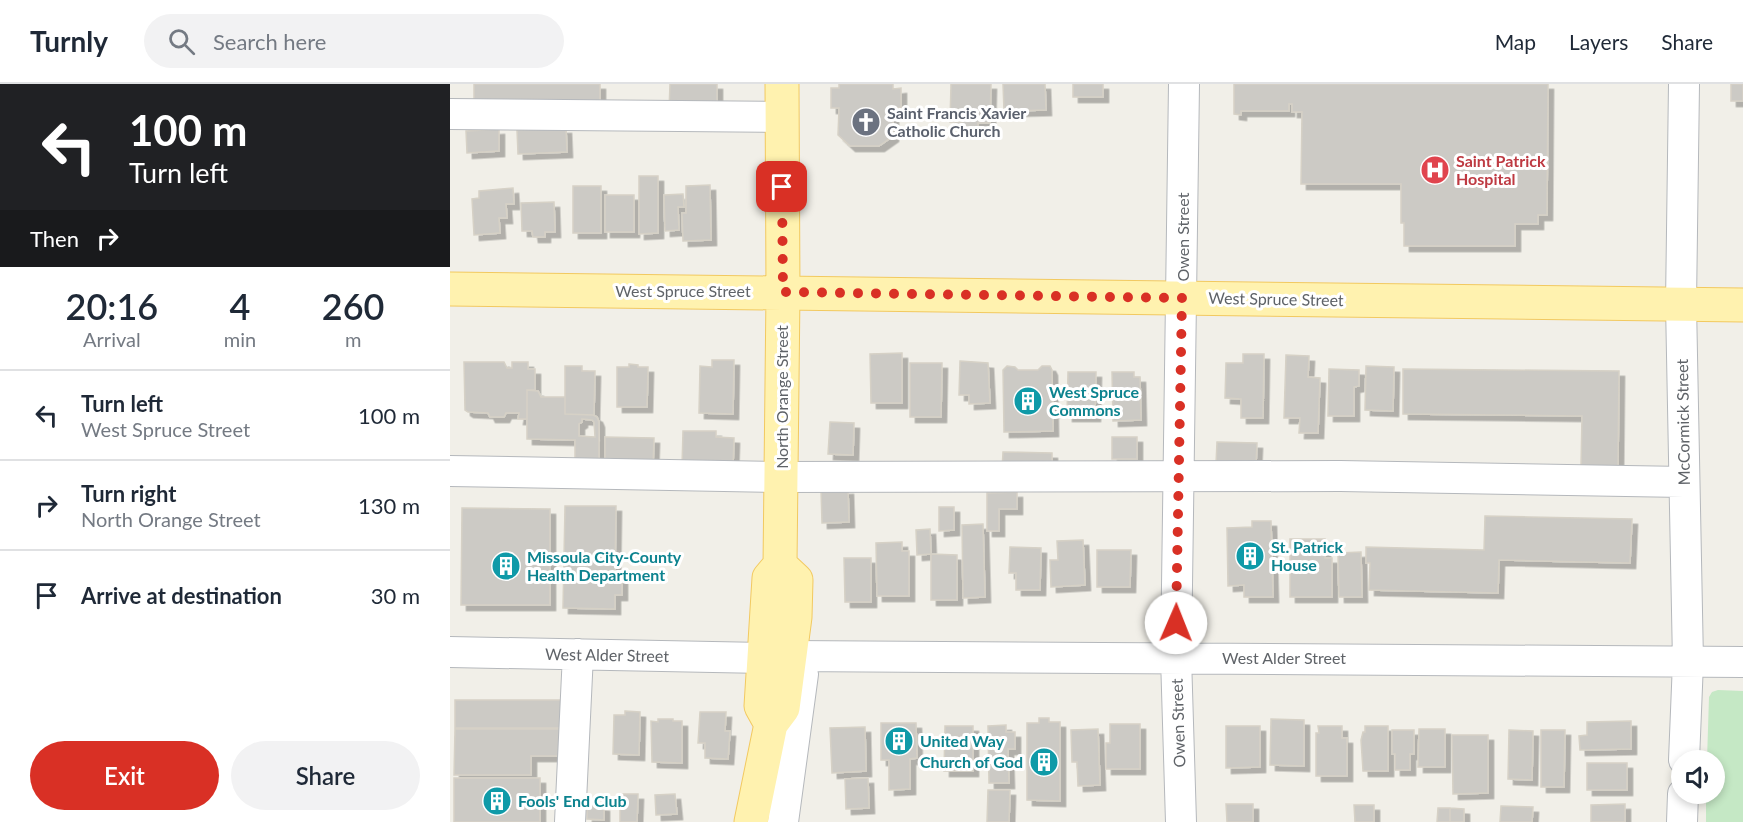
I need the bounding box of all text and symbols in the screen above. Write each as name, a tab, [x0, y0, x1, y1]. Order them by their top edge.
search box	[144, 14, 564, 68]
text: Turnly	[30, 24, 108, 58]
icon: search	[165, 25, 198, 58]
text: Search here	[213, 28, 326, 55]
text: Map	[1495, 29, 1536, 54]
text: Layers	[1569, 29, 1628, 54]
text: Share	[1661, 29, 1713, 54]
place label: Saint Francis Xavier Catholic Church	[887, 103, 1026, 140]
text: 100 m	[129, 105, 247, 155]
church icon: Saint Francis Xavier Catholic Church	[850, 106, 882, 138]
icon: left	[30, 108, 108, 186]
place label: Saint Patrick Hospital	[1456, 151, 1546, 188]
hospital icon: Saint Patrick Hospital	[1419, 154, 1451, 186]
text: Turn left	[129, 156, 228, 189]
pin	[756, 161, 807, 212]
icon: arrive	[765, 170, 798, 203]
street label: Owen Street	[1173, 192, 1192, 281]
icon: right	[91, 222, 124, 255]
text: Then	[30, 225, 79, 252]
street label: West Spruce Street	[615, 281, 751, 300]
text: 20:16	[66, 284, 158, 328]
text: 4	[230, 284, 250, 328]
text: 260	[322, 284, 384, 328]
street label: West Spruce Street	[1208, 288, 1344, 309]
street label: North Orange Street	[772, 325, 791, 469]
text: Arrival	[83, 327, 141, 351]
text: min	[224, 327, 256, 351]
text: m	[345, 327, 361, 351]
street label: McCormick Street	[1672, 358, 1693, 485]
place label: West Spruce Commons	[1049, 382, 1140, 419]
building icon: West Spruce Commons	[1012, 385, 1044, 417]
text: Turn left	[81, 390, 163, 417]
icon: left	[30, 399, 63, 432]
text: 100 m	[358, 402, 420, 429]
text: West Spruce Street	[81, 417, 250, 441]
text: Turn right	[81, 480, 176, 507]
icon: right	[30, 489, 63, 522]
text: 130 m	[358, 492, 420, 519]
text: North Orange Street	[81, 507, 261, 531]
place label: St. Patrick House	[1271, 537, 1343, 574]
building icon: St. Patrick House	[1234, 540, 1266, 572]
place label: Missoula City-County Health Department	[527, 547, 682, 584]
building icon: Missoula City-County Health Department	[490, 550, 522, 582]
icon: arrive	[30, 579, 63, 612]
text: Arrive at destination	[81, 582, 282, 609]
text: 30 m	[371, 582, 420, 609]
position arrow	[1144, 591, 1208, 655]
street label: West Alder Street	[545, 644, 669, 665]
street label: West Alder Street	[1222, 648, 1346, 667]
street label: Owen Street	[1166, 678, 1189, 768]
building icon: United Way	[883, 725, 915, 757]
place label: United Way	[920, 731, 1005, 750]
button: Exit	[30, 741, 219, 810]
button: Share	[231, 741, 420, 810]
building icon: Church of God	[1028, 746, 1060, 778]
map controls	[1671, 750, 1725, 804]
button: sound	[1671, 750, 1725, 804]
place label: Church of God	[920, 752, 1023, 771]
building icon: Fools' End Club	[481, 785, 513, 817]
place label: Fools' End Club	[518, 791, 627, 810]

